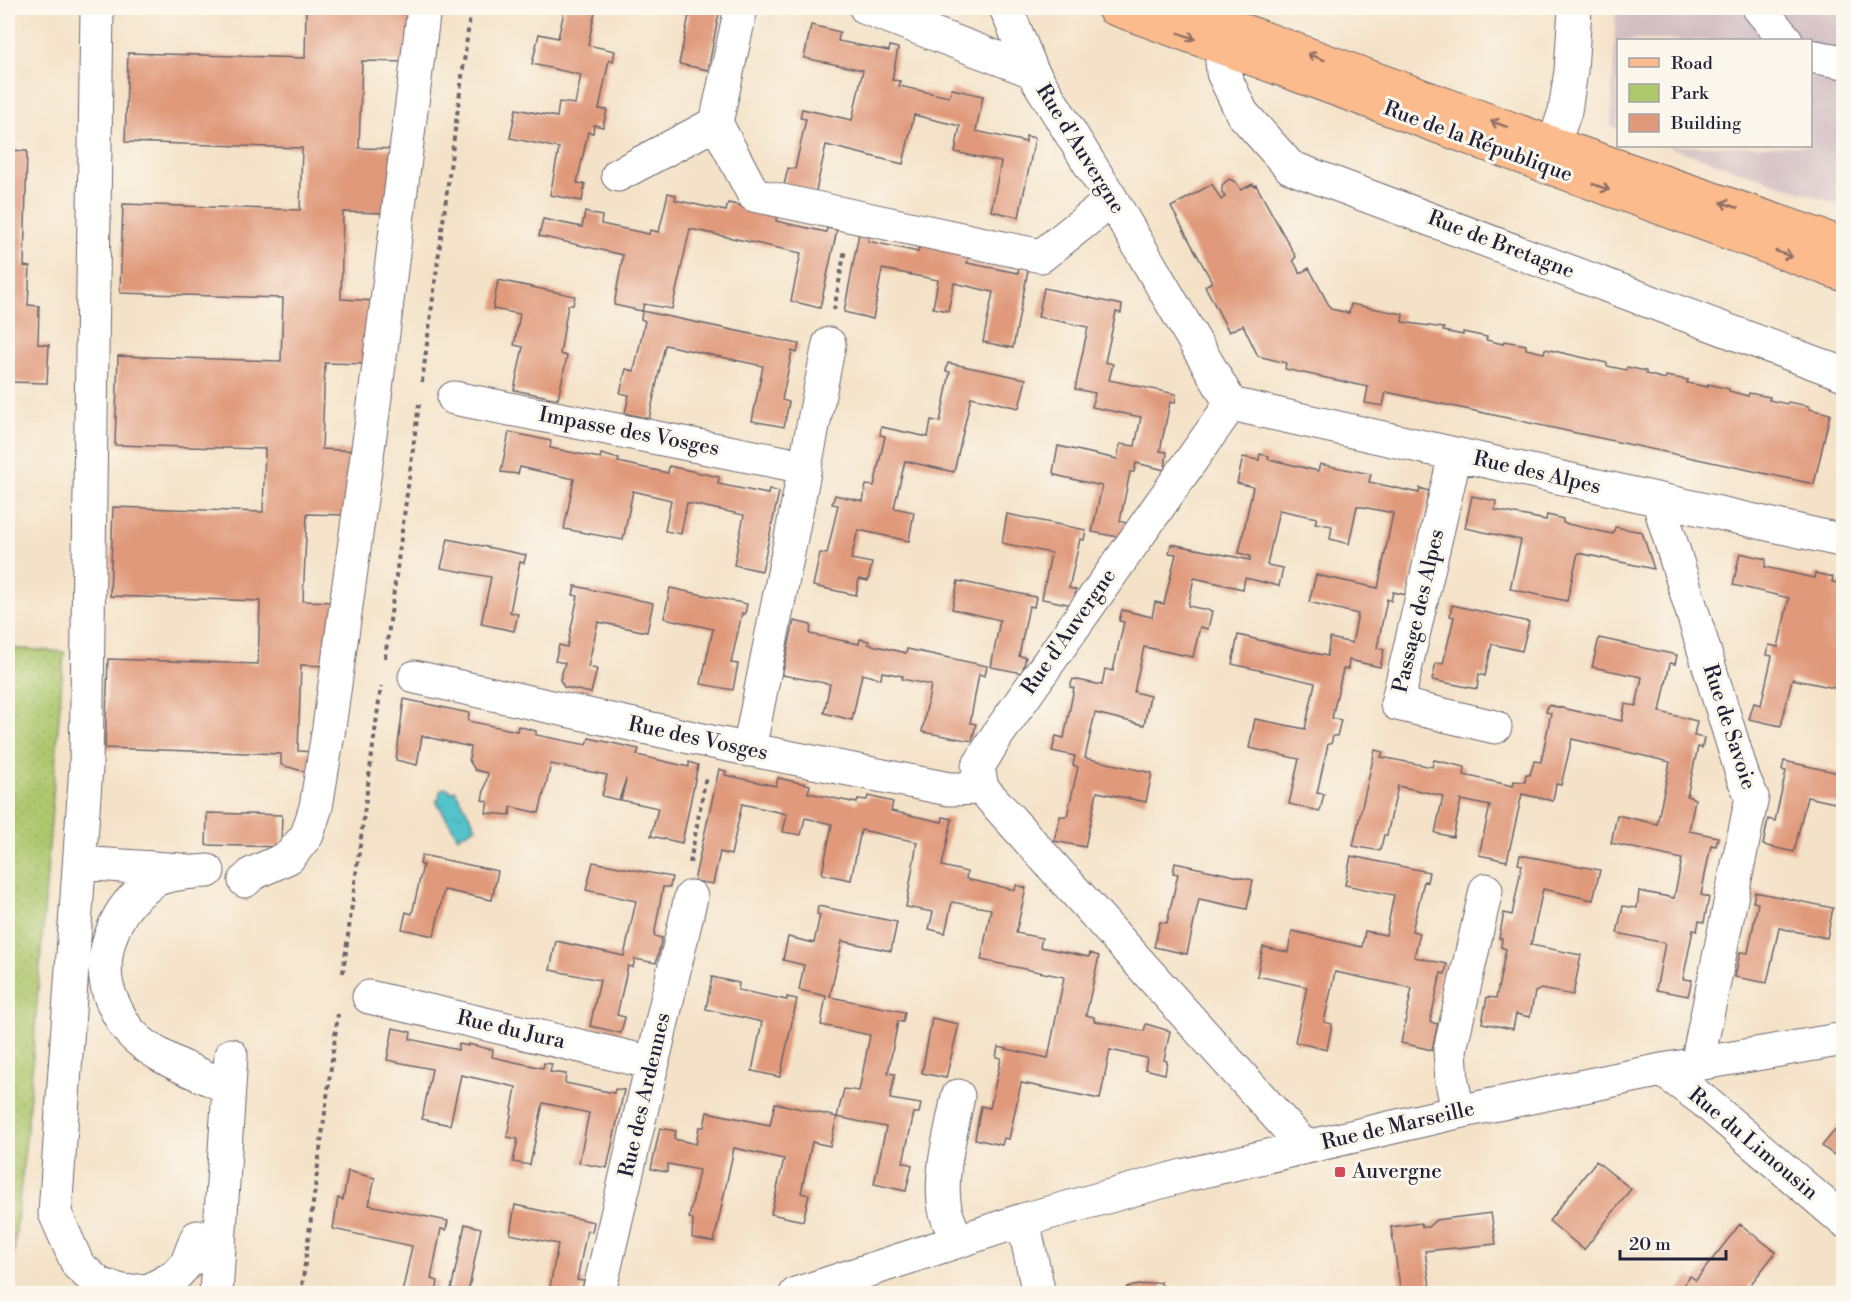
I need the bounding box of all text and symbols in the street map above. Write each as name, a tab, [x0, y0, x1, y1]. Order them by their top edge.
one-way arrow	[1177, 31, 1196, 42]
legend	[1617, 39, 1812, 147]
one-way arrow	[1307, 51, 1326, 62]
text: Road	[1671, 52, 1714, 75]
street label: Rue d'Auvergne	[1030, 79, 1130, 219]
text: Park	[1671, 82, 1710, 105]
street label: Rue de la République	[1380, 96, 1576, 188]
text: Building	[1670, 112, 1742, 135]
one-way arrow	[1490, 118, 1509, 129]
one-way arrow	[1591, 182, 1610, 193]
one-way arrow	[1720, 198, 1739, 209]
street label: Rue de Bretagne	[1424, 205, 1578, 285]
one-way arrow	[1774, 249, 1793, 260]
street label: Impasse des Vosges	[537, 402, 721, 462]
street label: Rue des Alpes	[1471, 446, 1603, 500]
street label: Passage des Alpes	[1388, 527, 1450, 695]
street label: Rue d'Auvergne	[1016, 564, 1122, 700]
street label: Rue de Savoie	[1697, 661, 1761, 793]
street label: Rue des Vosges	[626, 712, 770, 766]
street label: Rue du Jura	[454, 1005, 568, 1055]
street label: Rue des Ardennes	[613, 1010, 677, 1180]
street label: Rue du Limousin	[1683, 1082, 1823, 1206]
street label: Rue de Marseille	[1319, 1096, 1477, 1156]
place label: Auvergne	[1351, 1159, 1442, 1185]
marker: Auvergne	[1333, 1165, 1347, 1179]
scale bar	[1620, 1223, 1726, 1261]
text: 20 m	[1629, 1233, 1671, 1256]

